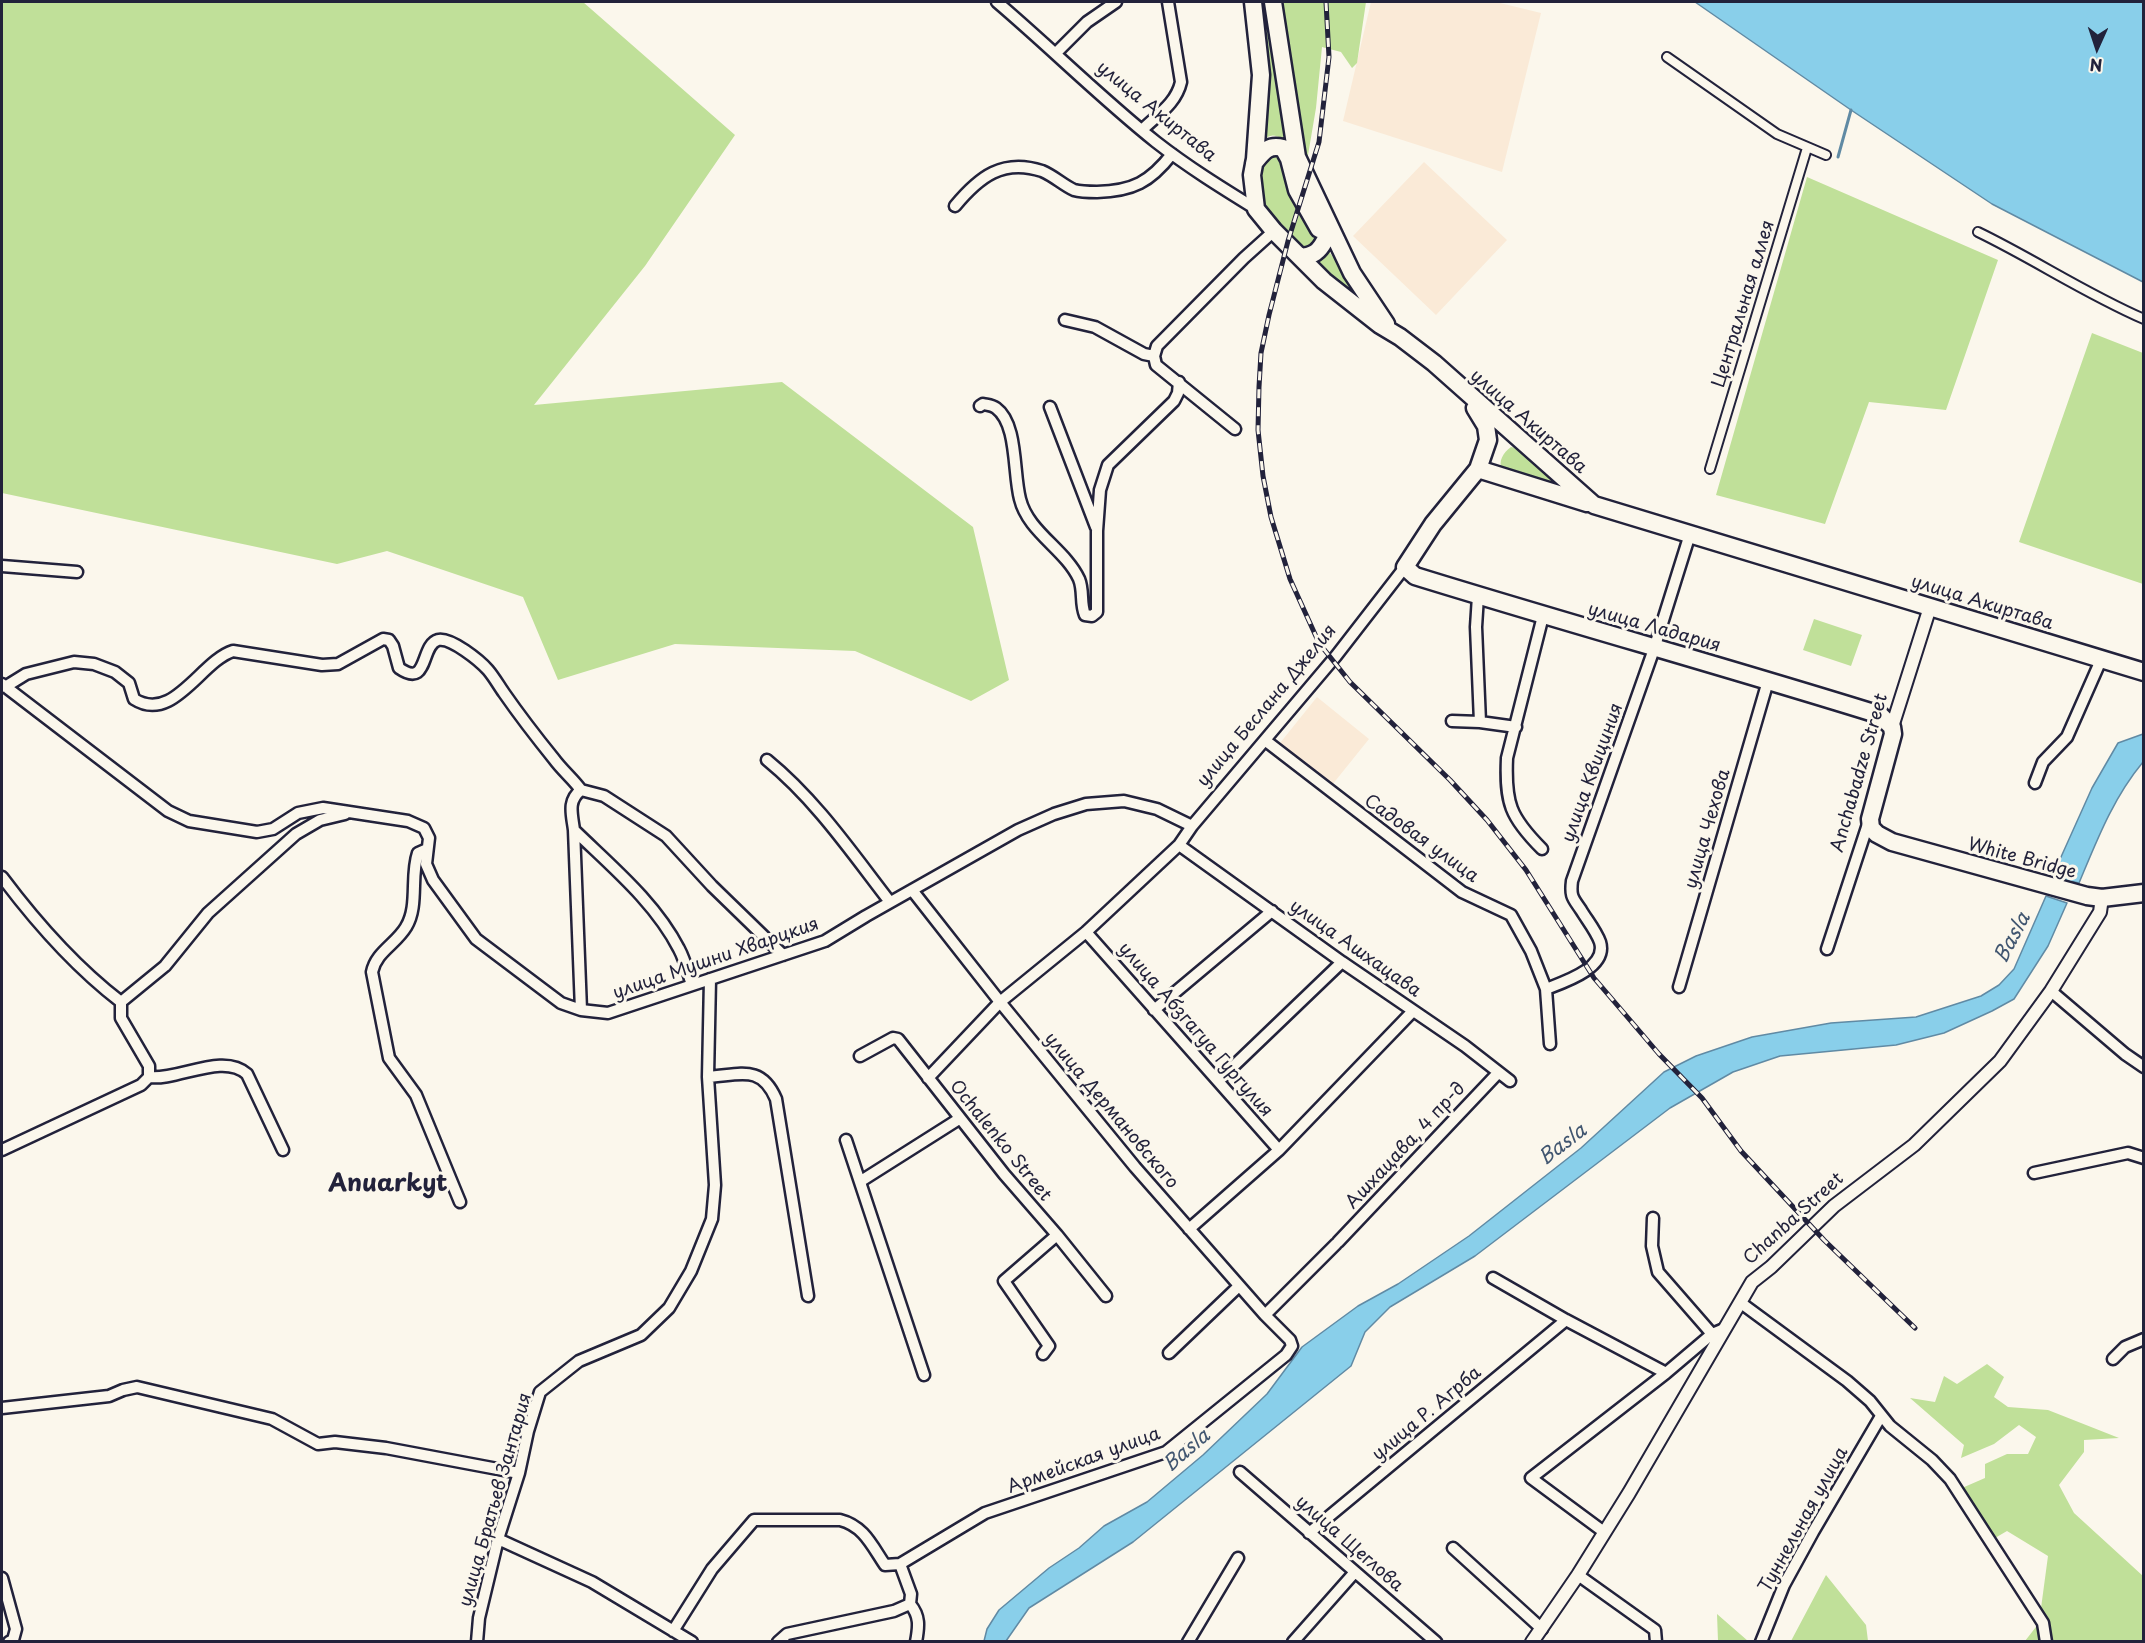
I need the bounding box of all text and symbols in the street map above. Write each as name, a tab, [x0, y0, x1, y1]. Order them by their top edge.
north arrow	[2067, 18, 2127, 78]
text: N	[2089, 54, 2103, 78]
street label: улица Акиртава	[1092, 57, 1220, 167]
street label: Центральная аллея	[1708, 218, 1780, 390]
street label: улица Акиртава	[1465, 365, 1591, 479]
street label: улица Акиртава	[1908, 571, 2056, 635]
street label: улица Ладария	[1585, 599, 1723, 657]
street label: улица Беслана Джелия	[1193, 621, 1341, 791]
street label: Anchabadze Street	[1827, 691, 1893, 855]
street label: улица Квициния	[1558, 701, 1628, 845]
street label: улица Чехова	[1681, 767, 1735, 891]
street label: Садовая улица	[1360, 790, 1482, 888]
street label: White Bridge	[1965, 834, 2079, 884]
street label: улица Ашхацава	[1285, 896, 1425, 1002]
water label: Basla	[1990, 909, 2036, 967]
street label: улица Мушни Хварцкия	[610, 914, 822, 1004]
street label: улица Абзгагуа Гургулия	[1113, 938, 1277, 1122]
street label: улица Дермановского	[1039, 1028, 1183, 1194]
street label: Ochalenko Street	[944, 1076, 1056, 1206]
street label: Ашхацава, 4 пр-д	[1342, 1078, 1470, 1214]
water label: Basla	[1535, 1119, 1591, 1171]
street label: Chanba Street	[1740, 1168, 1848, 1270]
district label: Anuarkyt	[328, 1170, 448, 1198]
street label: улица Р. Агрба	[1368, 1362, 1486, 1466]
street label: улица Братьев Зантария	[455, 1391, 537, 1609]
street label: Армейская улица	[1005, 1423, 1163, 1499]
water label: Basla	[1159, 1425, 1215, 1477]
street label: Туннельная улица	[1755, 1443, 1853, 1597]
street label: улица Щеглова	[1291, 1491, 1407, 1597]

